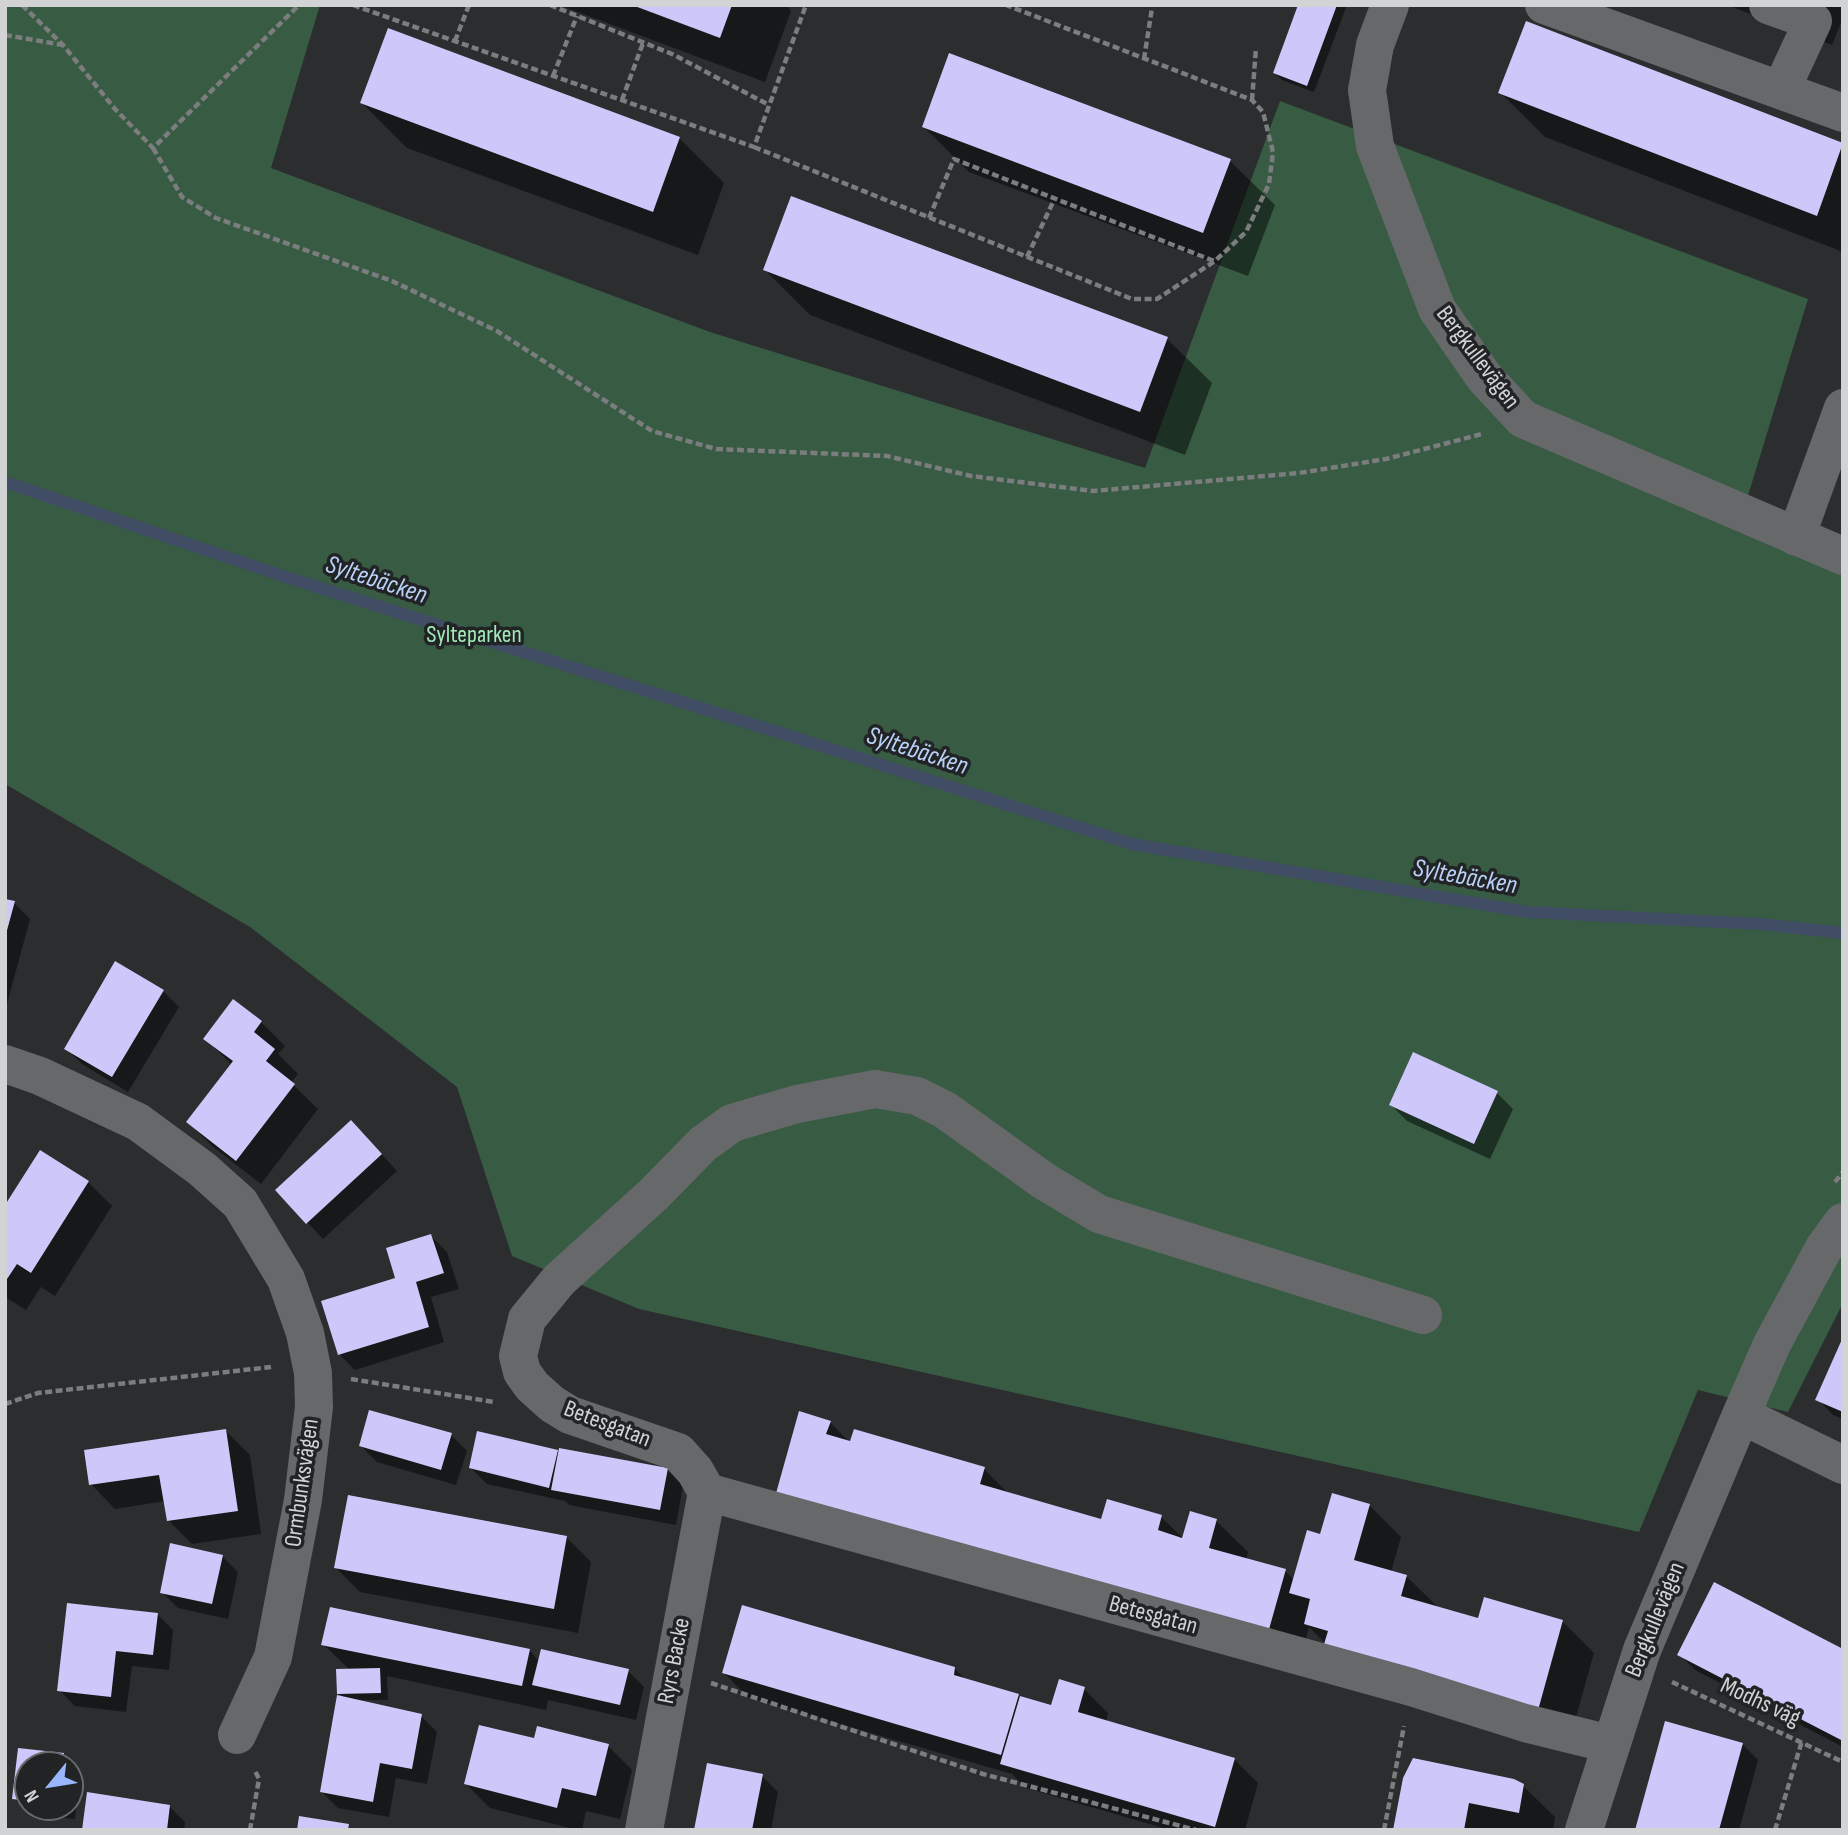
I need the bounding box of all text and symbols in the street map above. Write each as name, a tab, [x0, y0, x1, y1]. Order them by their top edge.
street label: Bergkullevägen	[1429, 301, 1525, 415]
water label: Syltebäcken	[321, 550, 431, 612]
park label: Sylteparken	[426, 622, 522, 650]
water label: Syltebäcken	[862, 721, 972, 783]
water label: Syltebäcken	[1411, 854, 1519, 902]
street label: Betesgatan	[559, 1395, 655, 1455]
street label: Ormbunksvägen	[280, 1417, 326, 1549]
street label: Bergkullevägen	[1620, 1558, 1692, 1682]
street label: Betesgatan	[1105, 1590, 1201, 1642]
street label: Ryrs Backe	[653, 1616, 697, 1706]
street label: Modhs väg	[1716, 1672, 1804, 1734]
north arrow	[14, 1751, 84, 1821]
text: N	[20, 1786, 45, 1806]

